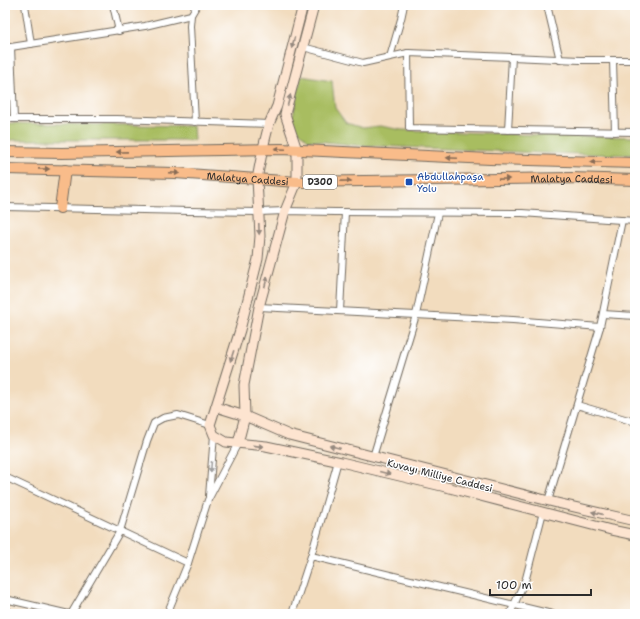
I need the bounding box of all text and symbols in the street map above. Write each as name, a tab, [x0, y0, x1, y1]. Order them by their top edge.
one-way arrow	[290, 37, 296, 49]
one-way arrow	[286, 93, 292, 105]
one-way arrow	[273, 146, 286, 152]
one-way arrow	[115, 149, 128, 155]
one-way arrow	[446, 154, 458, 161]
one-way arrow	[589, 159, 602, 165]
one-way arrow	[38, 166, 50, 173]
one-way arrow	[168, 169, 180, 176]
street label: Malatya Caddesi	[206, 169, 289, 188]
place label: Abdullahpaşa Yolu	[417, 170, 484, 195]
street label: Malatya Caddesi	[530, 172, 613, 186]
road number: D300	[303, 175, 337, 189]
one-way arrow	[498, 176, 511, 182]
marker: Abdullahpaşa Yolu	[404, 177, 414, 187]
one-way arrow	[340, 178, 353, 184]
one-way arrow	[256, 223, 263, 235]
one-way arrow	[263, 275, 269, 287]
one-way arrow	[229, 350, 235, 362]
one-way arrow	[252, 442, 264, 449]
one-way arrow	[329, 444, 341, 450]
street label: Kuvayı Milliye Caddesi	[386, 456, 494, 495]
one-way arrow	[208, 461, 215, 473]
one-way arrow	[379, 470, 391, 476]
one-way arrow	[591, 509, 603, 515]
scale bar	[490, 571, 591, 597]
text: 100 m	[496, 577, 532, 593]

